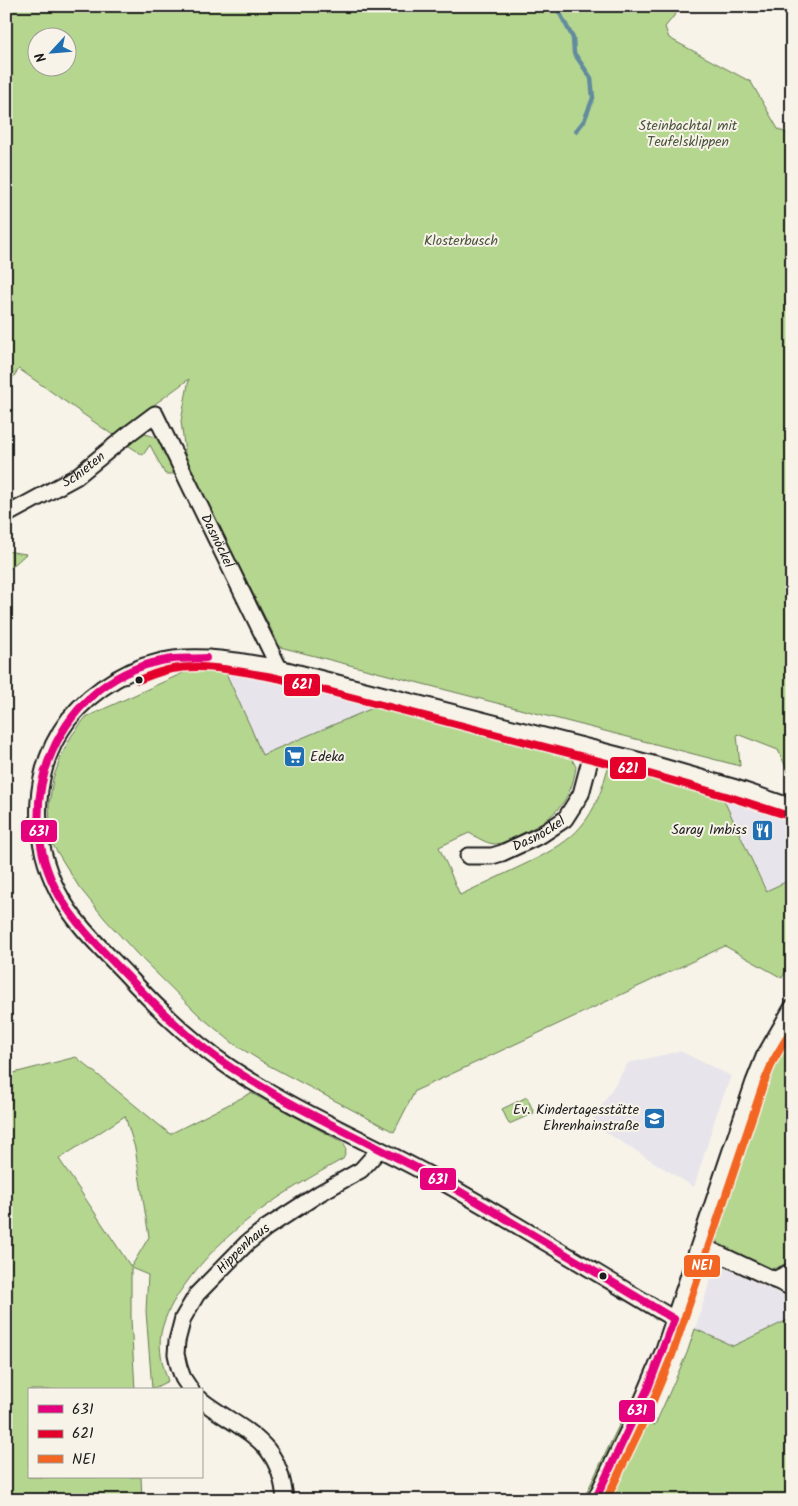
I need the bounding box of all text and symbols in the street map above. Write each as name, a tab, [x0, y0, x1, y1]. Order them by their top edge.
north arrow	[28, 28, 78, 78]
text: N	[29, 48, 53, 66]
park label: Steinbachtal mit Teufelsklippen	[639, 115, 738, 153]
park label: Klosterbusch	[424, 230, 498, 252]
street label: Schieten	[58, 446, 110, 494]
street label: Dasnöckel	[194, 510, 240, 572]
line badge: 621	[283, 673, 321, 697]
text: 621	[292, 674, 313, 696]
unlabelled marker	[134, 675, 144, 685]
supermarket icon: Edeka	[282, 745, 306, 769]
place label: Edeka	[310, 746, 345, 768]
line badge: 621	[609, 756, 647, 780]
text: 621	[618, 758, 639, 780]
street label: Dasnöckel	[509, 810, 571, 858]
restaurant icon: Saray Imbiss	[751, 818, 775, 842]
line badge: 631	[20, 819, 58, 843]
place label: Saray Imbiss	[672, 819, 747, 841]
text: 631	[29, 821, 50, 843]
place label: Ev. Kindertagesstätte Ehrenhainstraße	[513, 1099, 640, 1137]
school or university icon: Ev. Kindertagesstätte Ehrenhainstraße	[643, 1106, 667, 1130]
line badge: 631	[419, 1167, 457, 1191]
text: 631	[428, 1169, 449, 1191]
street label: Hippenhaus	[211, 1218, 275, 1279]
line badge: NE1	[683, 1254, 721, 1278]
text: NE1	[692, 1255, 713, 1277]
unlabelled marker	[598, 1271, 608, 1281]
legend	[28, 1388, 202, 1478]
text: 631	[72, 1398, 94, 1422]
line badge: 631	[618, 1399, 656, 1423]
text: 631	[627, 1400, 648, 1422]
text: 621	[72, 1422, 94, 1446]
text: NE1	[72, 1448, 96, 1472]

